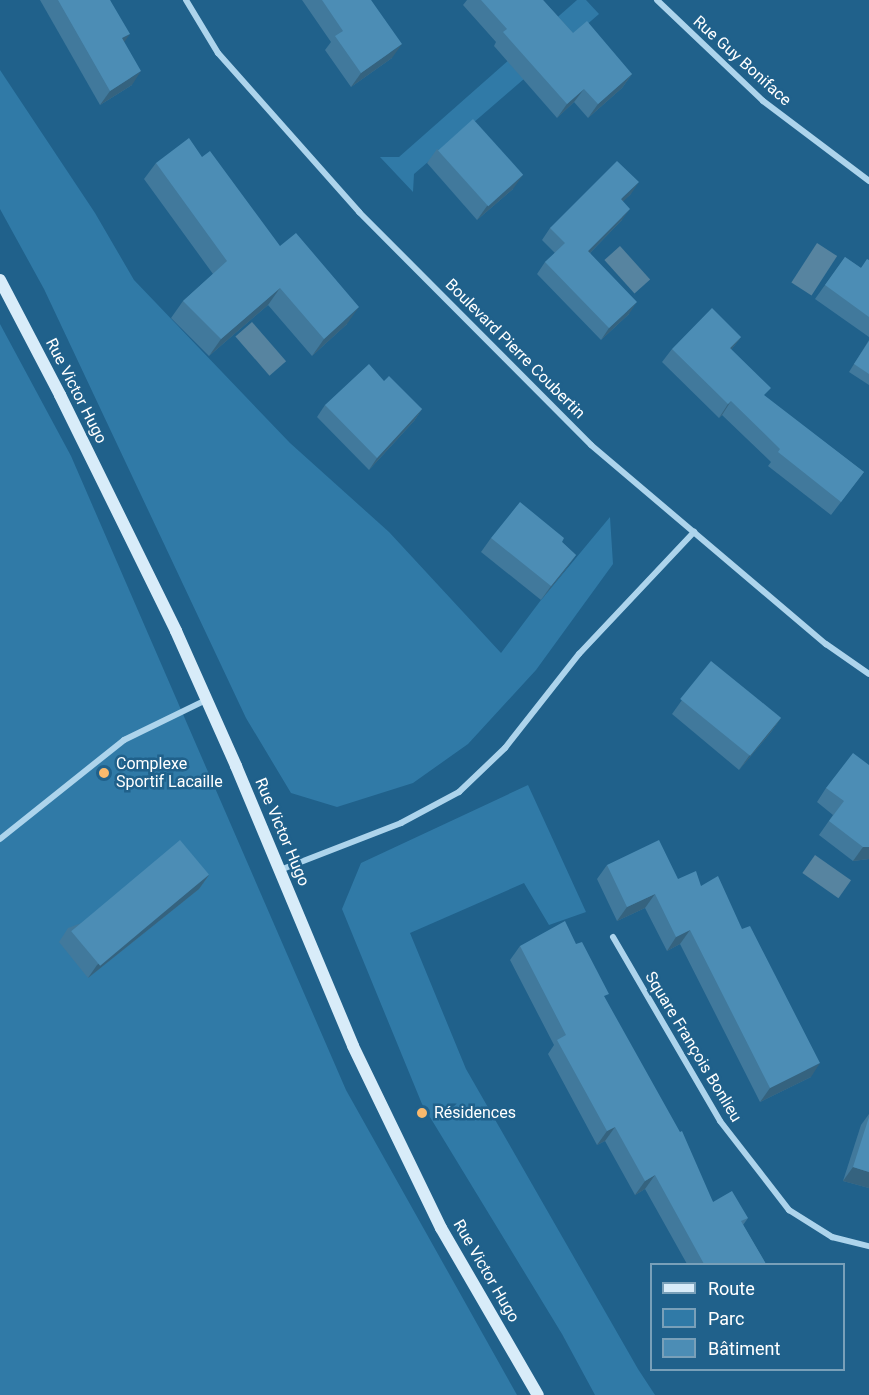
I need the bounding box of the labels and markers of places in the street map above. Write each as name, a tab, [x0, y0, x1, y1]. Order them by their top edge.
place label: Complexe Sportif Lacaille	[116, 754, 223, 792]
marker: Complexe Sportif Lacaille	[97, 766, 111, 780]
place label: Résidences	[434, 1103, 516, 1123]
marker: Résidences	[415, 1106, 429, 1120]

